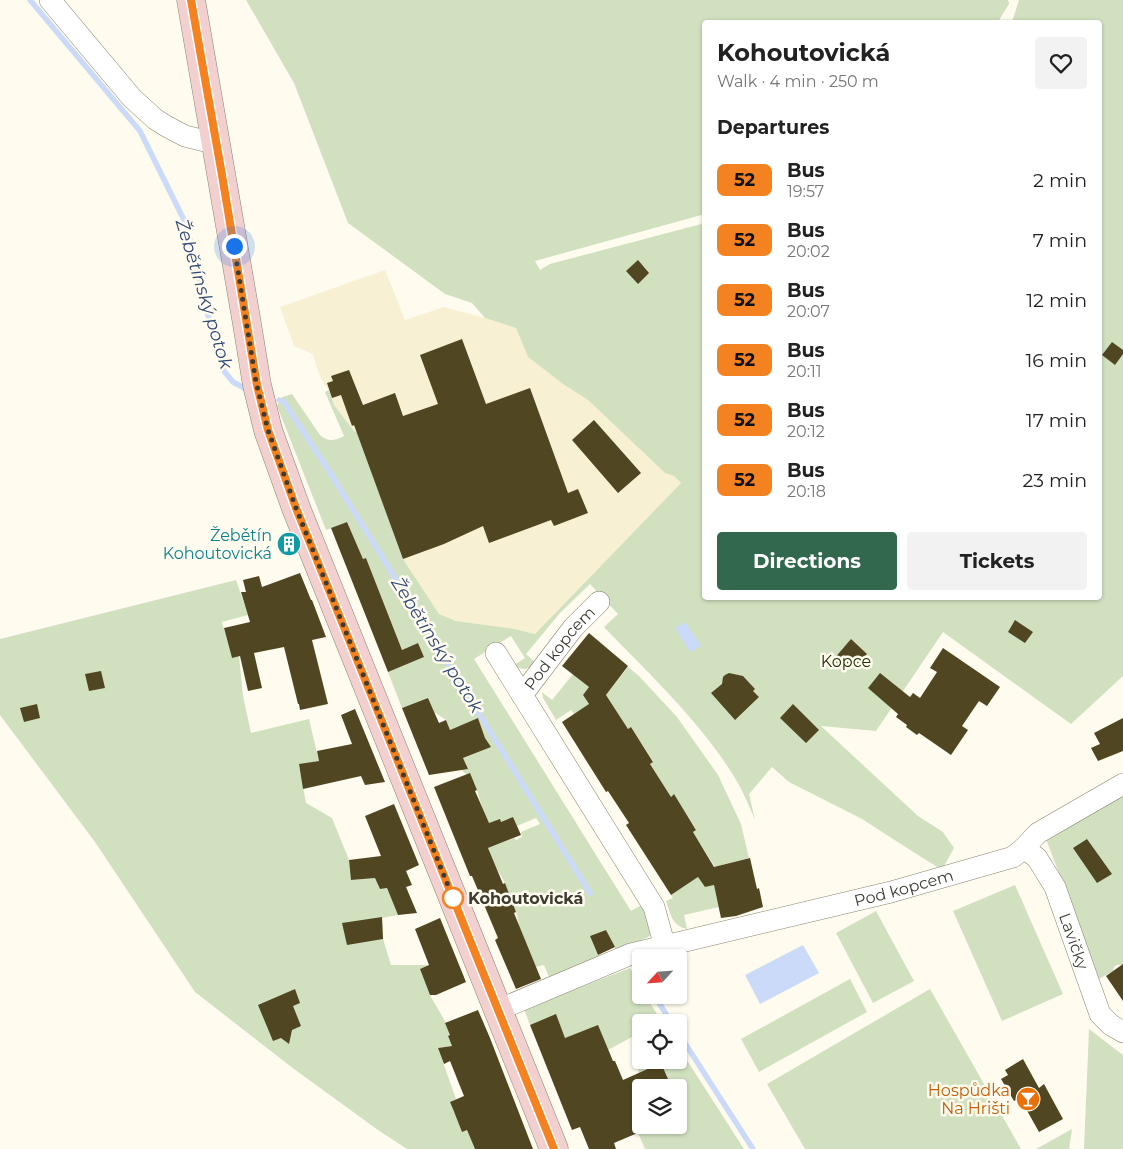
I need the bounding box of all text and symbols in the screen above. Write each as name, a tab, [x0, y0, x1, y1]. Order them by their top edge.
button: heart	[1035, 37, 1087, 89]
text: Kohoutovická	[717, 38, 890, 67]
text: Walk · 4 min · 250 m	[717, 72, 879, 91]
text: Departures	[717, 116, 829, 139]
text: Bus	[787, 159, 825, 182]
text: 52	[734, 169, 755, 191]
text: 2 min	[1033, 169, 1087, 192]
text: 19:57	[787, 182, 824, 201]
water label: Žebětínský potok	[170, 215, 238, 373]
text: Bus	[787, 219, 825, 242]
text: 52	[734, 229, 755, 251]
text: 7 min	[1033, 229, 1087, 252]
your location	[222, 234, 247, 259]
text: 20:02	[787, 242, 830, 261]
text: Bus	[787, 279, 825, 302]
text: 52	[734, 289, 755, 311]
text: 12 min	[1026, 289, 1087, 312]
text: 20:07	[787, 302, 830, 321]
text: Bus	[787, 339, 825, 362]
text: 52	[734, 349, 755, 371]
text: 16 min	[1025, 349, 1087, 372]
text: 20:11	[787, 362, 822, 381]
text: Bus	[787, 399, 825, 422]
text: 52	[734, 409, 755, 431]
text: 17 min	[1026, 409, 1087, 432]
text: 20:12	[787, 422, 825, 441]
text: Bus	[787, 459, 825, 482]
text: 52	[734, 469, 755, 491]
text: 23 min	[1022, 469, 1087, 492]
text: 20:18	[787, 482, 826, 501]
place label: Žebětín Kohoutovická	[163, 526, 272, 563]
building icon: Žebětín Kohoutovická	[276, 531, 302, 557]
button: Directions	[717, 532, 897, 590]
button: Tickets	[907, 532, 1087, 590]
water label: Žebětínský potok	[386, 572, 488, 718]
street label: Pod kopcem	[520, 603, 599, 694]
park label: Kopce	[821, 652, 871, 671]
street label: Pod kopcem	[852, 866, 956, 910]
marker: Kohoutovická	[442, 887, 464, 909]
place label: Kohoutovická	[468, 889, 583, 908]
street label: Lavičky	[1055, 911, 1093, 972]
north arrow	[632, 949, 688, 1004]
map controls	[632, 949, 687, 1134]
button: locate	[632, 1014, 687, 1069]
button: layers	[632, 1079, 687, 1134]
place label: Hospůdka Na Hrišti	[928, 1081, 1010, 1118]
bar icon: Hospůdka Na Hrišti	[1015, 1086, 1041, 1112]

